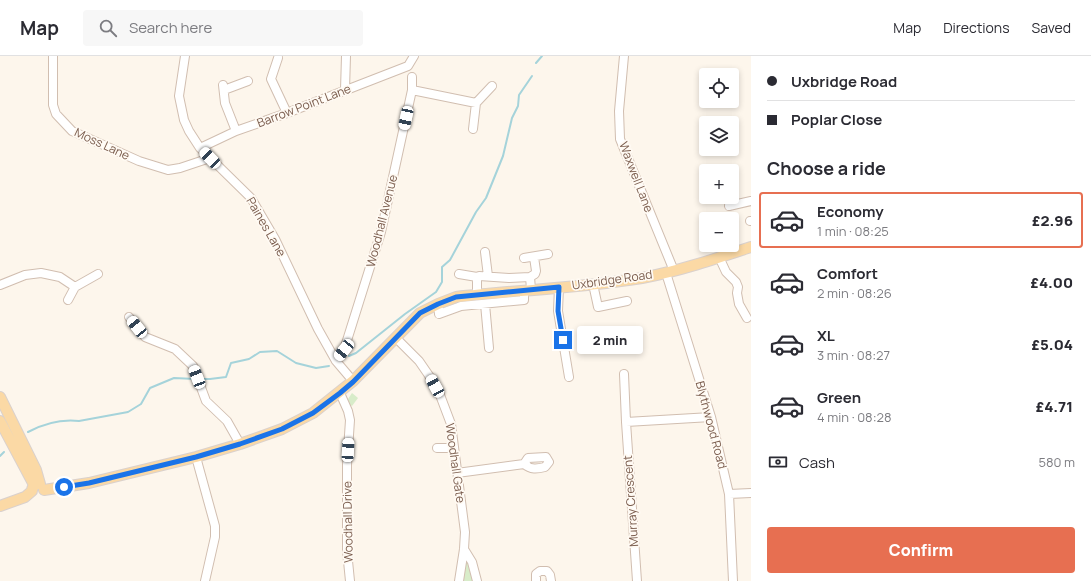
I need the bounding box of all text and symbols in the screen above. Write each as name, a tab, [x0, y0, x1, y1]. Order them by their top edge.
search box	[83, 10, 363, 46]
text: Map	[20, 15, 59, 41]
icon: search	[97, 17, 119, 39]
text: Search here	[129, 17, 212, 38]
text: Map	[893, 18, 921, 37]
text: Directions	[943, 18, 1010, 37]
text: Saved	[1032, 18, 1071, 37]
map controls	[699, 68, 739, 252]
button: locate	[699, 68, 739, 108]
text: Uxbridge Road	[791, 71, 897, 92]
street label: Barrow Point Lane	[254, 80, 353, 131]
car	[398, 105, 414, 131]
text: Poplar Close	[791, 109, 882, 130]
button: layers	[699, 116, 739, 156]
street label: Moss Lane	[72, 123, 133, 164]
street label: Waxwell Lane	[615, 139, 658, 215]
car	[197, 145, 223, 171]
text: Choose a ride	[767, 156, 886, 180]
button: +	[699, 164, 739, 204]
street label: Woodhall Avenue	[362, 173, 401, 269]
street label: Paines Lane	[243, 194, 290, 260]
text: Economy	[817, 201, 884, 222]
icon: car	[769, 202, 805, 238]
text: £2.96	[1032, 210, 1073, 231]
button: −	[699, 212, 739, 252]
text: 1 min · 08:25	[817, 222, 889, 240]
text: Comfort	[817, 263, 878, 284]
icon: car	[769, 264, 805, 300]
street label: Uxbridge Road	[571, 265, 653, 294]
text: £4.00	[1030, 272, 1073, 293]
text: 2 min · 08:26	[817, 284, 892, 302]
car	[125, 314, 149, 340]
text: XL	[817, 325, 835, 346]
callout: 2 min	[577, 326, 643, 354]
icon: car	[769, 326, 805, 362]
route end	[554, 331, 572, 349]
text: 2 min	[593, 331, 627, 349]
text: £5.04	[1031, 334, 1073, 355]
car	[332, 337, 356, 363]
text: 3 min · 08:27	[817, 346, 890, 364]
car	[187, 364, 207, 390]
car	[424, 373, 446, 399]
street label: Blythwood Road	[692, 379, 731, 471]
text: Green	[817, 387, 861, 408]
icon: car	[769, 388, 805, 424]
text: £4.71	[1036, 396, 1073, 417]
text: 4 min · 08:28	[817, 408, 892, 426]
street label: Woodhall Gate	[441, 422, 470, 504]
car	[341, 438, 355, 462]
icon: cash	[767, 451, 789, 473]
text: Cash	[799, 452, 835, 473]
text: 580 m	[1038, 453, 1075, 471]
street label: Murray Crescent	[619, 454, 642, 548]
route start	[55, 478, 73, 496]
street label: Woodhall Drive	[338, 481, 357, 563]
button: Confirm	[767, 527, 1075, 573]

